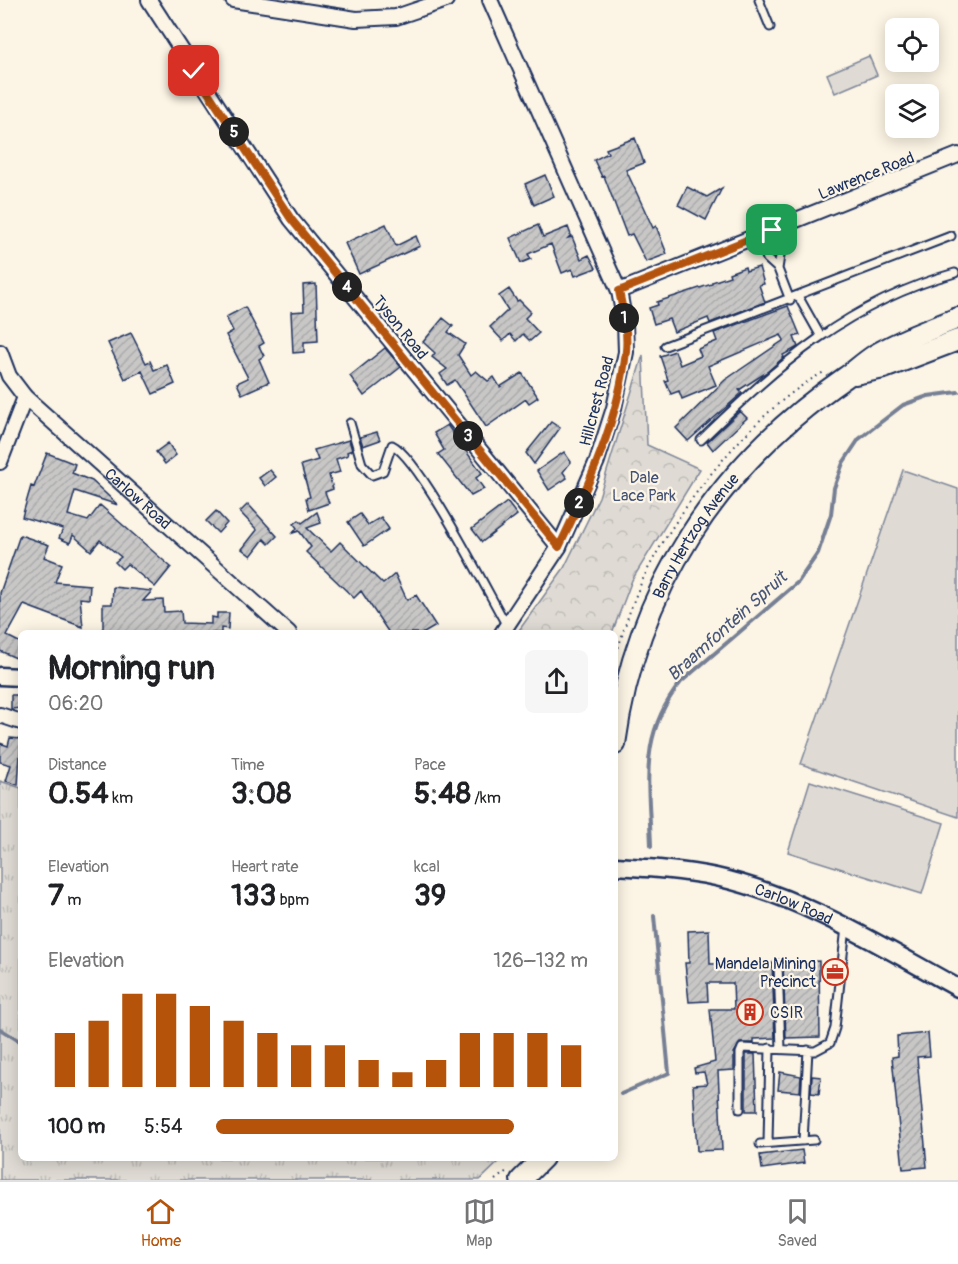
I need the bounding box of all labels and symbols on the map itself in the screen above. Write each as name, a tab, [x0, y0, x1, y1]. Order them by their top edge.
pin	[168, 45, 219, 96]
pin: 5	[219, 117, 249, 147]
street label: Lawrence Road	[815, 148, 917, 204]
pin	[746, 204, 797, 255]
pin: 4	[332, 272, 362, 302]
street label: Tyson Road	[368, 292, 432, 364]
pin: 1	[609, 303, 639, 333]
street label: Hillcrest Road	[575, 354, 619, 448]
pin: 3	[453, 421, 483, 451]
street label: Carlow Road	[100, 464, 175, 534]
park label: Dale Lace Park	[612, 468, 676, 506]
street label: Barry Hertzog Avenue	[649, 469, 744, 602]
pin: 2	[564, 488, 594, 518]
water label: Braamfontein Spruit	[663, 565, 793, 686]
street label: Carlow Road	[752, 879, 836, 930]
place label: Mandela Mining Precinct	[715, 954, 817, 992]
office icon: Mandela Mining Precinct	[820, 957, 850, 987]
building icon: CSIR	[735, 997, 765, 1027]
place label: CSIR	[770, 1003, 803, 1023]

